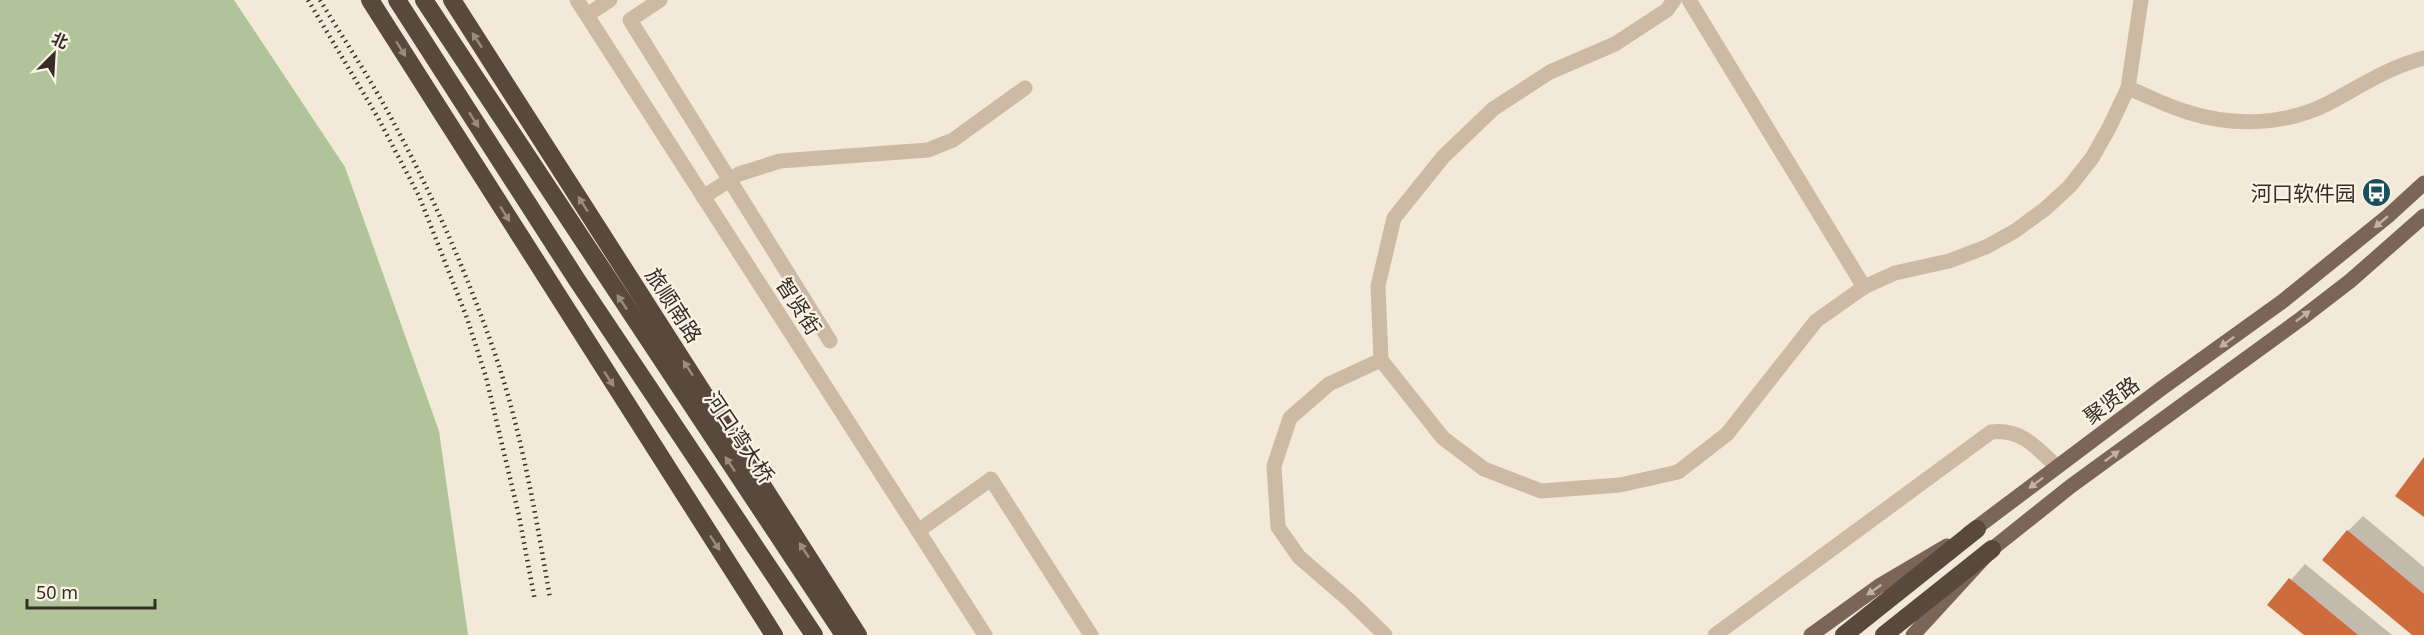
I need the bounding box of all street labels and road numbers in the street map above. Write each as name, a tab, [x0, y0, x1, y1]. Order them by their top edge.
street label: 旅顺南路	[639, 262, 709, 348]
street label: 智贤街	[770, 272, 828, 340]
street label: 聚贤路	[2077, 370, 2145, 430]
street label: 河口湾大桥	[699, 386, 781, 488]

